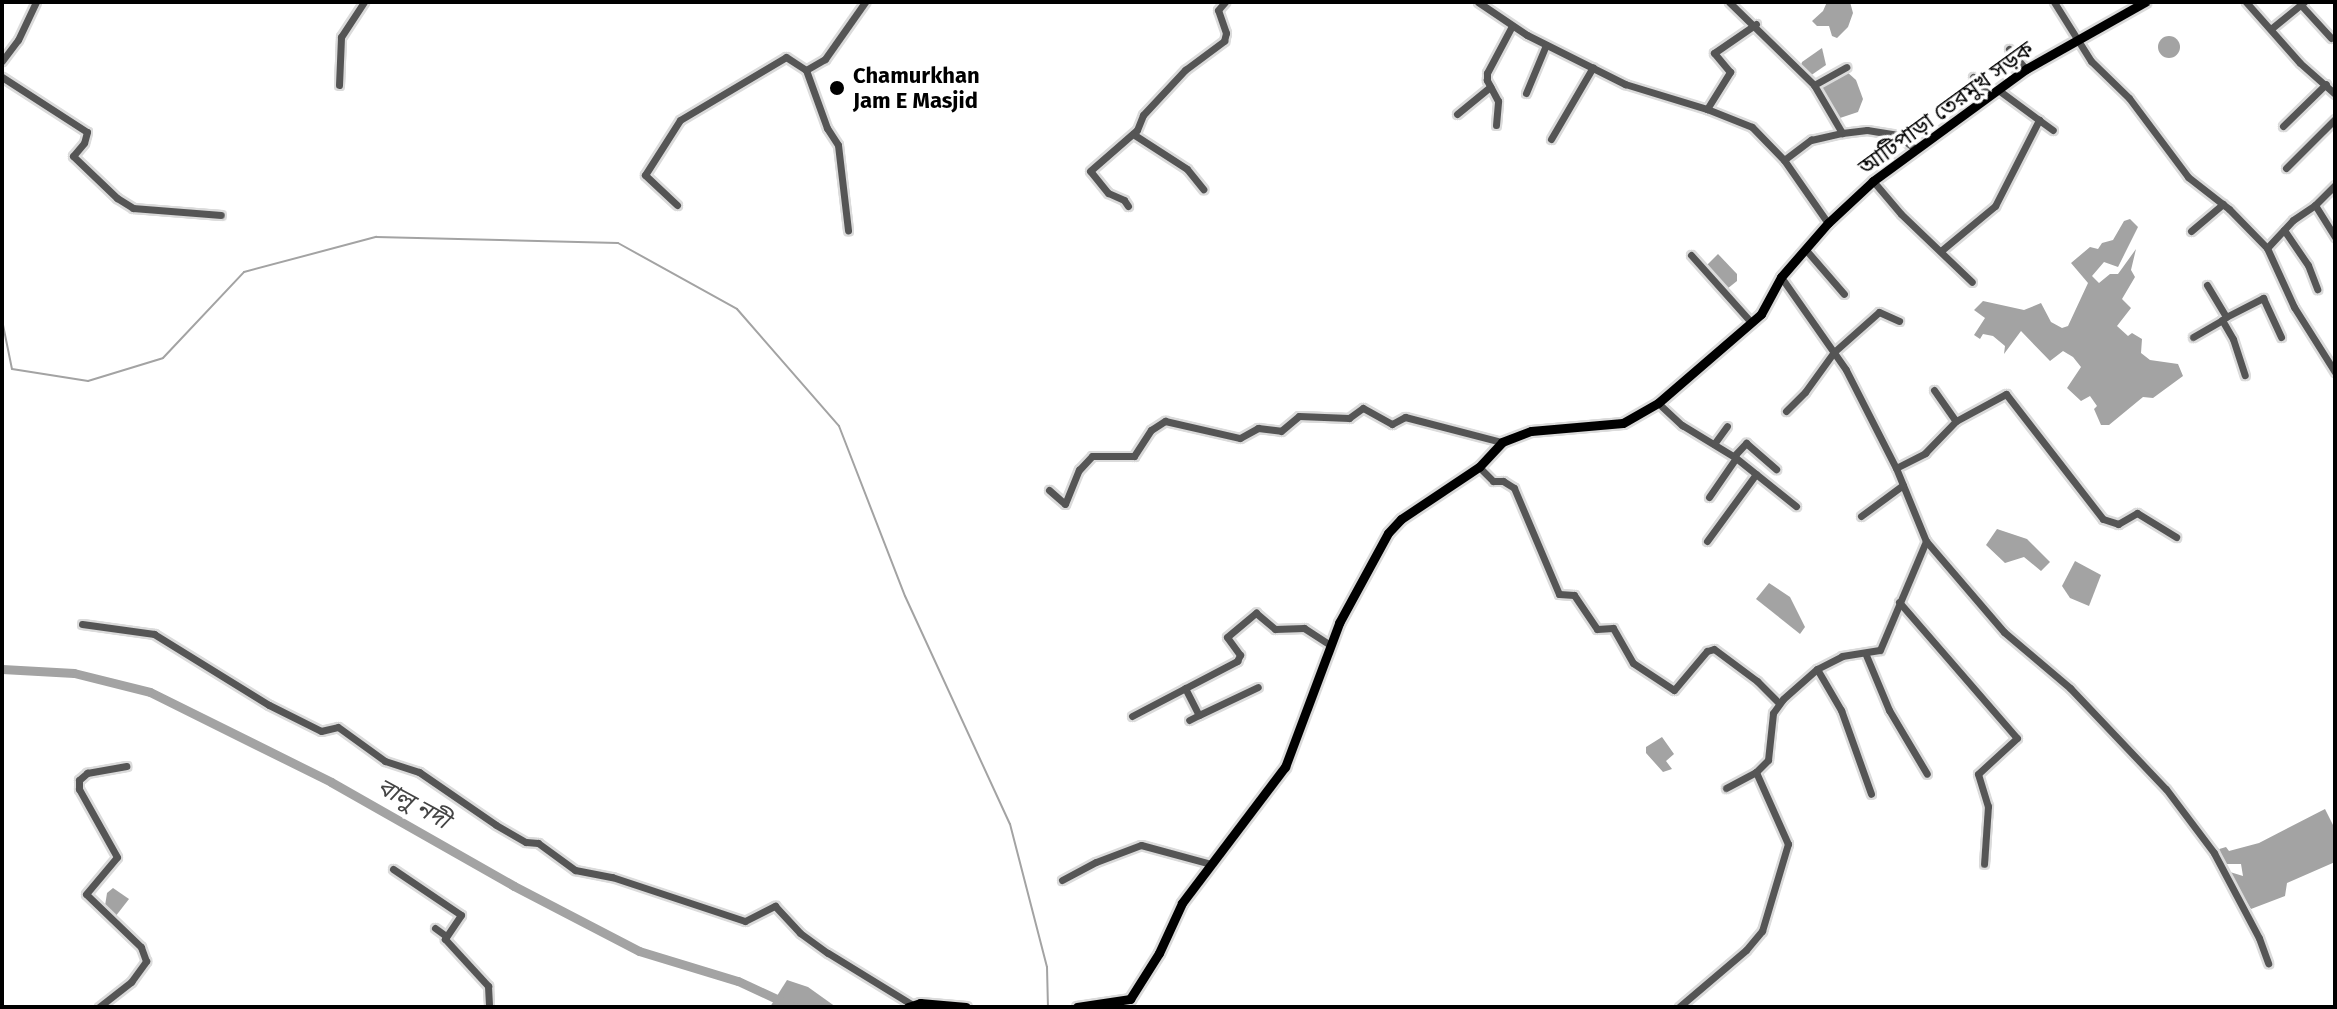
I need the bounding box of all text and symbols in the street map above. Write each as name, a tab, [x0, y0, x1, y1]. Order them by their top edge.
street label: আটিপাড়া তেরমুখ সড়ক	[1853, 36, 2039, 180]
place label: Chamurkhan Jam E Masjid	[853, 62, 980, 114]
marker: Chamurkhan Jam E Masjid	[828, 79, 846, 97]
water label: বালু নদী	[372, 772, 454, 836]

